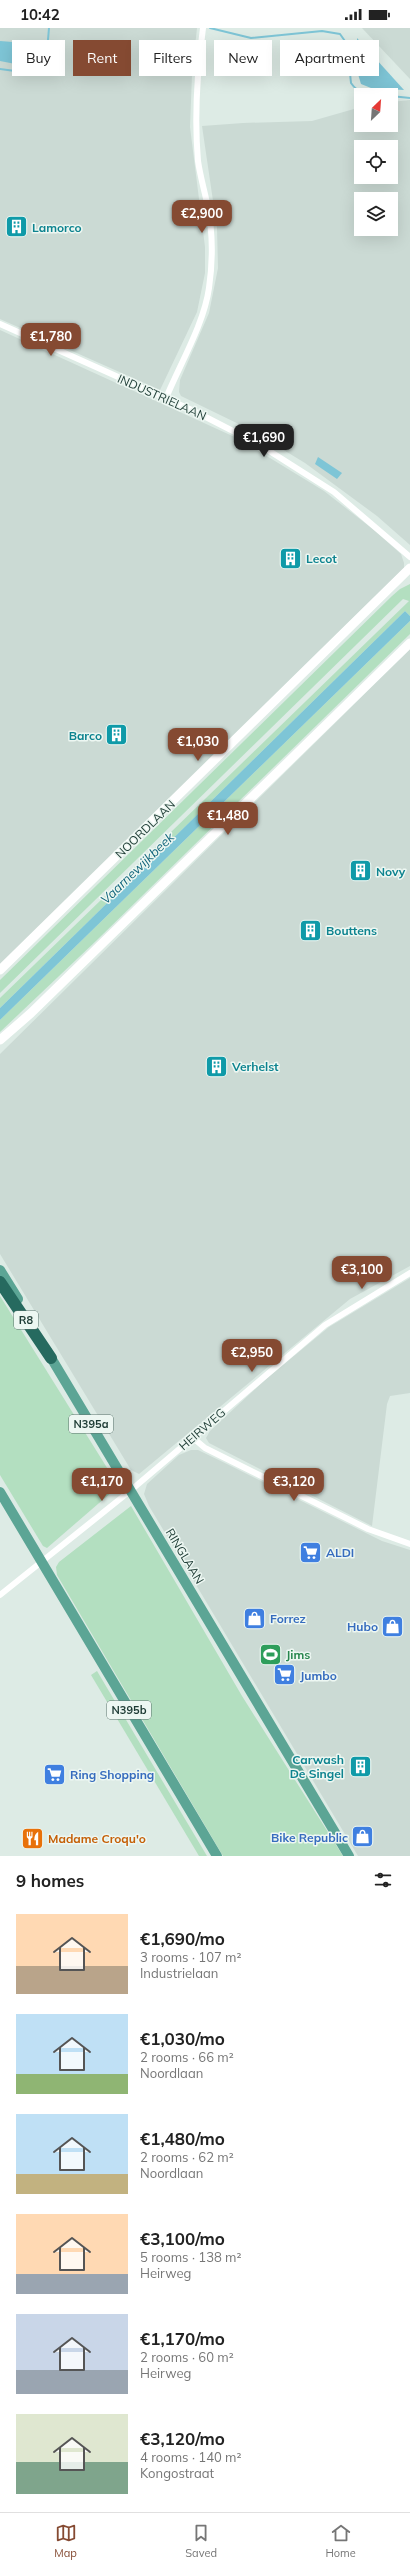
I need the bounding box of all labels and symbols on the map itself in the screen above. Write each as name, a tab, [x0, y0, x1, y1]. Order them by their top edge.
north arrow	[354, 88, 398, 132]
pin: €2,900	[169, 200, 235, 234]
building icon: Lamorco	[4, 214, 30, 240]
place label: Lamorco	[32, 220, 82, 235]
pin: €1,780	[18, 323, 84, 357]
street label: INDUSTRIELAAN	[115, 371, 209, 423]
pin: €1,690	[231, 424, 297, 458]
building icon: Lecot	[278, 545, 304, 571]
place label: Lecot	[306, 551, 337, 566]
building icon: Barco	[104, 722, 130, 748]
place label: Barco	[69, 728, 102, 743]
pin: €1,030	[165, 728, 231, 762]
street label: NOORDLAAN	[112, 797, 178, 861]
pin: €1,480	[195, 802, 261, 836]
water label: Vaarnewijkbeek	[97, 829, 177, 907]
building icon: Novy	[347, 858, 373, 884]
place label: Novy	[376, 864, 406, 879]
building icon: Bouttens	[298, 917, 324, 943]
place label: Bouttens	[326, 923, 377, 938]
building icon: Verhelst	[203, 1053, 229, 1079]
place label: Verhelst	[231, 1059, 279, 1074]
pin: €3,100	[329, 1256, 395, 1290]
road number: R8	[14, 1311, 38, 1329]
pin: €2,950	[219, 1339, 285, 1373]
street label: HEIRWEG	[176, 1405, 228, 1453]
road number: N395a	[69, 1415, 113, 1433]
pin: €1,170	[69, 1468, 135, 1502]
pin: €3,120	[261, 1468, 327, 1502]
street label: RINGLAAN	[163, 1526, 207, 1586]
supermarket icon: ALDI	[297, 1539, 323, 1565]
place label: ALDI	[326, 1545, 354, 1560]
shop icon: Forrez	[241, 1605, 267, 1631]
place label: Forrez	[270, 1611, 306, 1626]
shop icon: Hubo	[380, 1613, 406, 1639]
place label: Hubo	[347, 1619, 378, 1634]
sports icon: Jims	[258, 1641, 284, 1667]
place label: Jims	[286, 1647, 310, 1662]
supermarket icon: Jumbo	[272, 1662, 298, 1688]
place label: Jumbo	[300, 1668, 337, 1683]
road number: N395b	[107, 1701, 151, 1719]
place label: Carwash De Singel	[290, 1752, 344, 1781]
building icon: Carwash De Singel	[347, 1753, 373, 1779]
supermarket icon: Ring Shopping	[41, 1761, 67, 1787]
place label: Ring Shopping	[70, 1767, 154, 1782]
shop icon: Bike Republic	[350, 1824, 376, 1850]
restaurant icon: Madame Croqu'o	[19, 1825, 45, 1851]
place label: Bike Republic	[271, 1830, 348, 1845]
place label: Madame Croqu'o	[48, 1831, 146, 1846]

